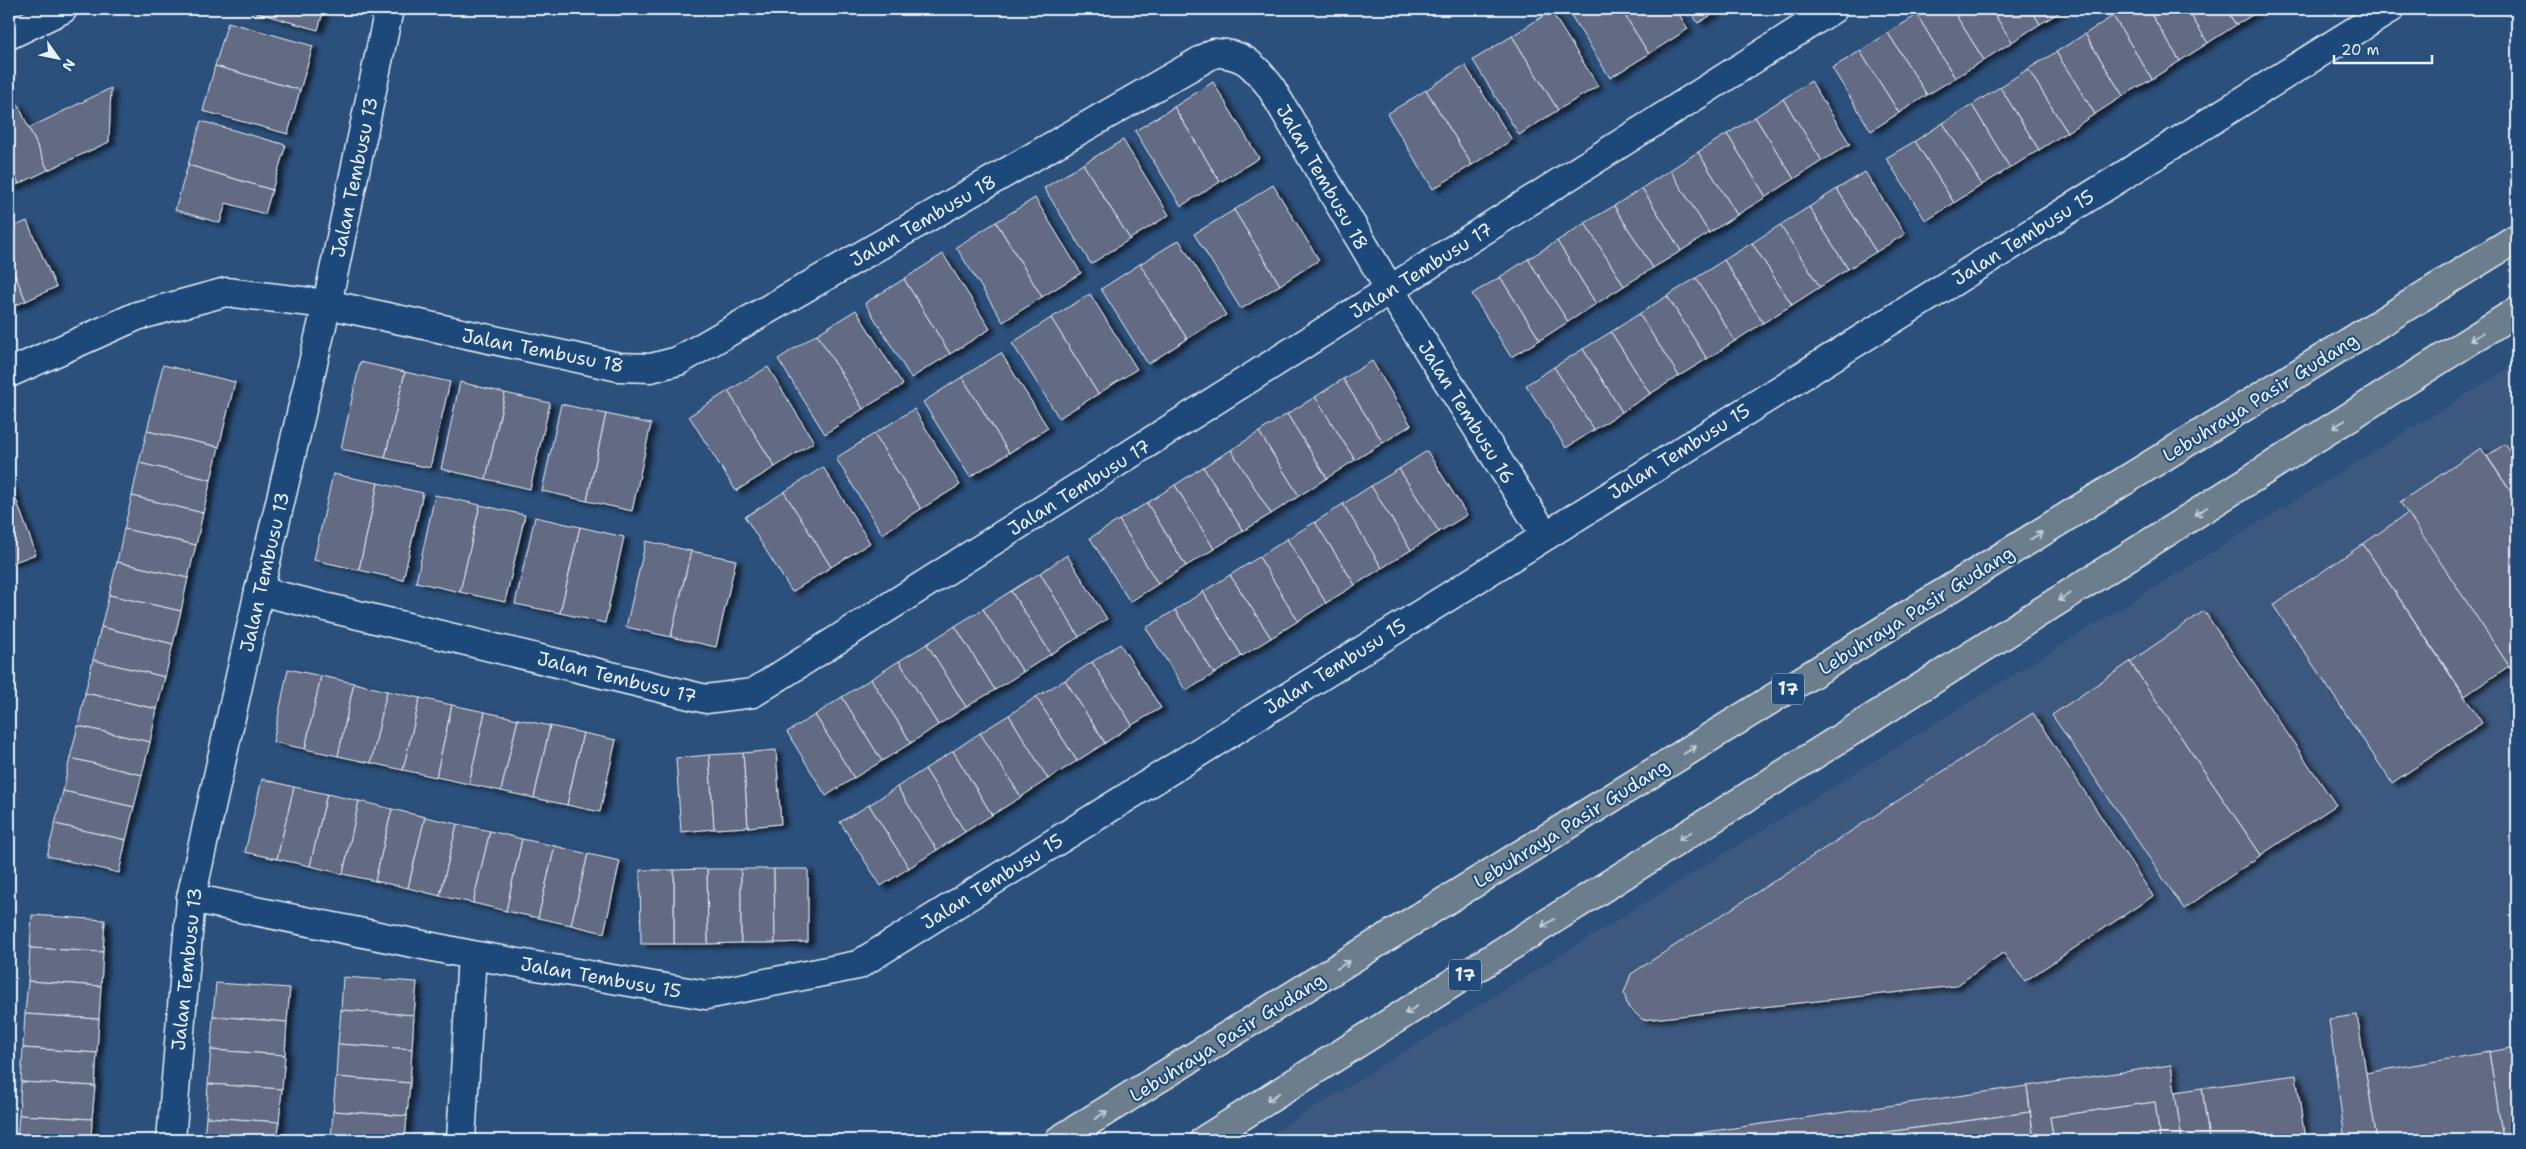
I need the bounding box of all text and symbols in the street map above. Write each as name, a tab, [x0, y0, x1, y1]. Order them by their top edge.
north arrow	[32, 32, 82, 82]
scale bar	[2334, 32, 2431, 64]
text: 20 m	[2341, 40, 2380, 60]
text: N	[58, 56, 79, 75]
street label: Jalan Tembusu 13	[325, 94, 384, 260]
street label: Jalan Tembusu 18	[1271, 100, 1374, 255]
street label: Jalan Tembusu 18	[846, 169, 1001, 272]
street label: Jalan Tembusu 15	[1948, 184, 2099, 291]
street label: Jalan Tembusu 17	[1345, 216, 1497, 324]
street label: Jalan Tembusu 18	[460, 323, 626, 378]
street label: Lebuhraya Pasir Gudang	[2158, 327, 2363, 468]
one-way arrow	[2469, 332, 2483, 342]
street label: Jalan Tembusu 16	[1413, 336, 1521, 488]
street label: Jalan Tembusu 15	[1604, 398, 1755, 505]
one-way arrow	[2332, 419, 2346, 429]
street label: Jalan Tembusu 17	[1003, 433, 1155, 541]
street label: Jalan Tembusu 13	[234, 490, 295, 655]
one-way arrow	[2195, 506, 2209, 516]
one-way arrow	[2029, 530, 2043, 540]
street label: Lebuhraya Pasir Gudang	[1814, 540, 2019, 681]
one-way arrow	[2057, 593, 2071, 603]
street label: Jalan Tembusu 15	[1260, 613, 1411, 720]
street label: Jalan Tembusu 17	[534, 646, 699, 709]
road number: 17	[1772, 674, 1804, 704]
one-way arrow	[1682, 745, 1696, 755]
street label: Lebuhraya Pasir Gudang	[1469, 753, 1674, 894]
street label: Jalan Tembusu 15	[917, 828, 1068, 935]
one-way arrow	[1679, 832, 1693, 842]
street label: Jalan Tembusu 13	[166, 886, 207, 1052]
one-way arrow	[1541, 918, 1555, 929]
street label: Jalan Tembusu 15	[519, 951, 683, 1004]
one-way arrow	[1336, 959, 1350, 969]
road number: 17	[1449, 960, 1481, 990]
street label: Lebuhraya Pasir Gudang	[1125, 967, 1330, 1108]
one-way arrow	[1404, 1005, 1418, 1015]
one-way arrow	[1267, 1092, 1281, 1102]
one-way arrow	[1093, 1109, 1107, 1119]

